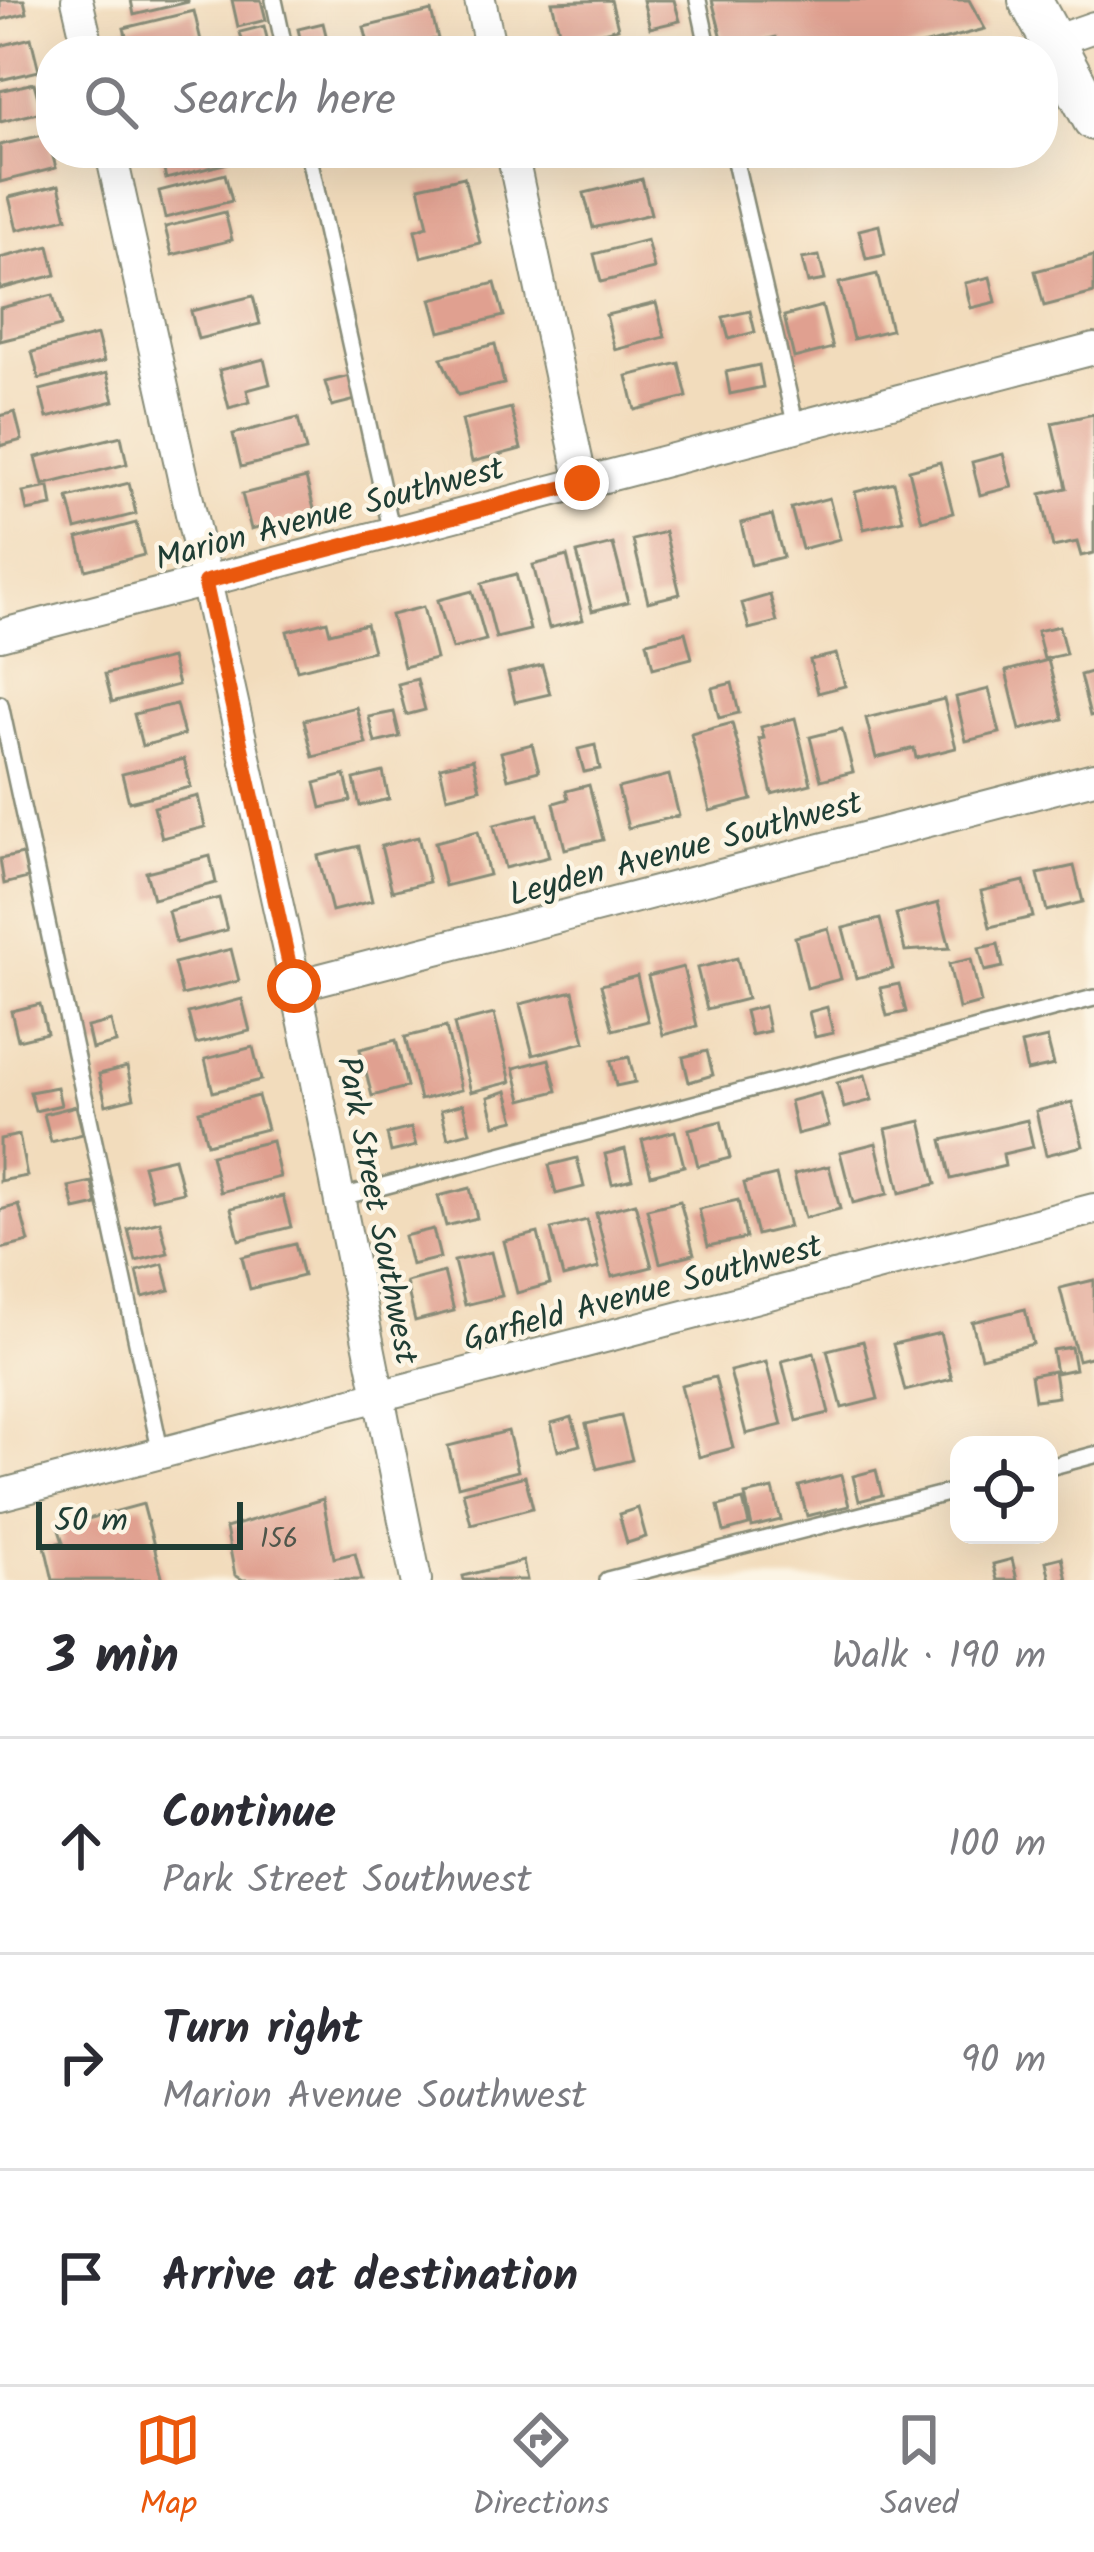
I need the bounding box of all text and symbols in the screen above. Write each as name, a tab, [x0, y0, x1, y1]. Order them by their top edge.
search box	[36, 36, 1058, 168]
text: Search here	[174, 66, 396, 138]
icon: search	[78, 69, 144, 135]
street label: Marion Avenue Southwest	[150, 443, 511, 587]
route end	[555, 456, 609, 510]
street label: Leyden Avenue Southwest	[503, 777, 870, 923]
route start	[267, 959, 321, 1013]
street label: Park Street Southwest	[320, 1052, 432, 1370]
street label: Garfield Avenue Southwest	[457, 1221, 830, 1368]
map controls	[950, 1436, 1058, 1544]
button: locate	[950, 1436, 1058, 1544]
scale bar	[36, 1496, 243, 1549]
text: 50 m	[54, 1496, 128, 1549]
house number: 156	[260, 1518, 298, 1561]
text: 3 min	[48, 1618, 179, 1699]
text: Walk · 190 m	[831, 1627, 1046, 1689]
text: Continue	[162, 1779, 336, 1851]
icon: ahead	[48, 1813, 114, 1879]
text: 100 m	[948, 1815, 1046, 1877]
text: Park Street Southwest	[162, 1851, 532, 1913]
text: Turn right	[162, 1995, 362, 2067]
icon: right	[48, 2029, 114, 2095]
text: 90 m	[961, 2031, 1046, 2093]
text: Marion Avenue Southwest	[162, 2067, 586, 2129]
text: Arrive at destination	[162, 2242, 578, 2314]
icon: arrive	[48, 2245, 114, 2311]
tab: Map	[135, 2407, 201, 2532]
tab: Directions	[472, 2407, 609, 2532]
tab: Saved	[880, 2407, 959, 2532]

